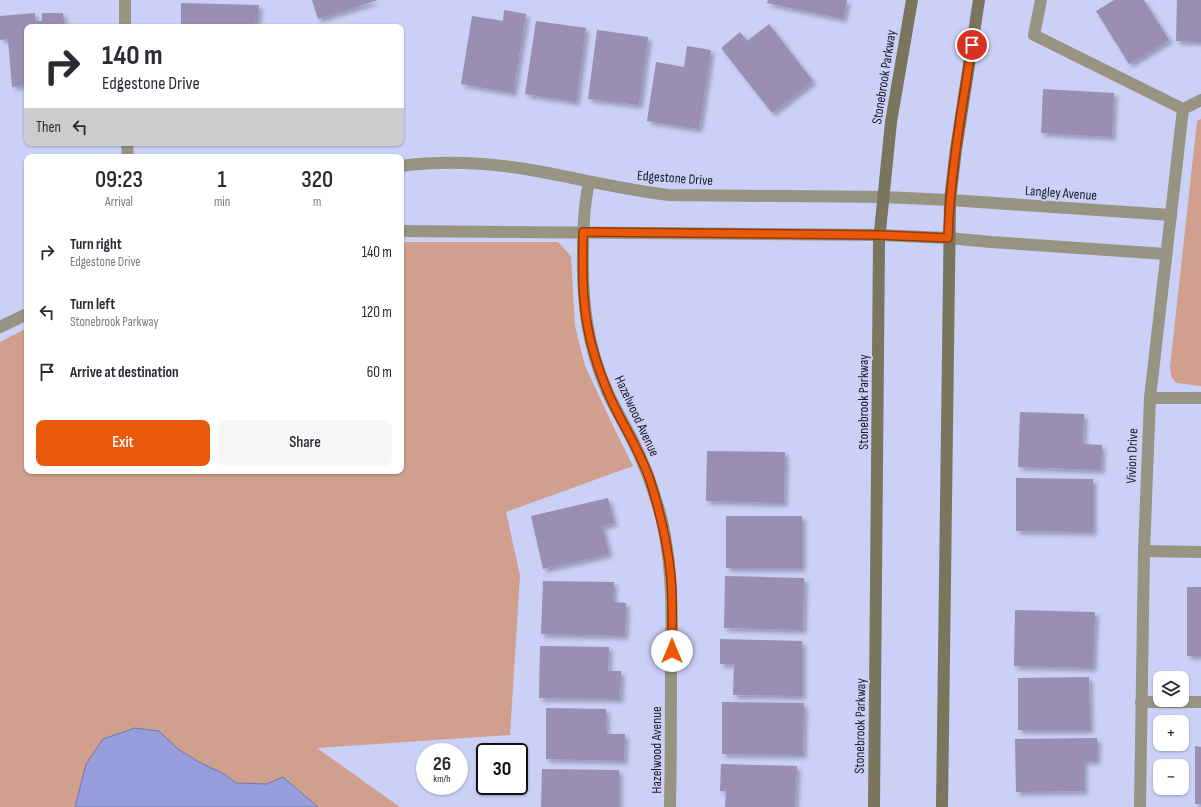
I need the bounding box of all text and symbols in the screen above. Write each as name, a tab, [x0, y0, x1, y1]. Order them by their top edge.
street label: Stonebrook Parkway	[868, 28, 900, 125]
pin	[955, 28, 989, 62]
icon: arrive	[961, 34, 983, 56]
text: 140 m	[102, 39, 163, 72]
icon: right	[36, 40, 88, 92]
text: Edgestone Drive	[102, 73, 200, 94]
icon: left	[69, 116, 91, 138]
text: Then	[36, 118, 61, 137]
text: 09:23	[95, 165, 143, 194]
text: 1	[218, 165, 227, 194]
text: 320	[301, 165, 333, 194]
street label: Edgestone Drive	[637, 167, 713, 189]
street label: Langley Avenue	[1024, 182, 1098, 204]
text: Arrival	[105, 194, 133, 210]
text: min	[214, 194, 230, 210]
text: m	[313, 194, 321, 210]
text: Turn right	[70, 235, 122, 254]
icon: right	[36, 241, 58, 263]
text: 140 m	[362, 243, 392, 262]
text: Edgestone Drive	[70, 254, 141, 270]
text: Turn left	[70, 295, 115, 314]
icon: left	[36, 301, 58, 323]
text: 120 m	[362, 303, 392, 322]
text: Stonebrook Parkway	[70, 314, 158, 330]
street label: Stonebrook Parkway	[855, 354, 872, 450]
icon: arrive	[36, 361, 58, 383]
text: Arrive at destination	[70, 363, 179, 382]
text: 60 m	[367, 363, 392, 382]
street label: Hazelwood Avenue	[611, 373, 663, 459]
button: Exit	[36, 420, 210, 466]
button: Share	[218, 420, 392, 466]
street label: Vivion Drive	[1123, 428, 1141, 484]
position arrow	[651, 630, 693, 672]
map controls	[1153, 671, 1189, 795]
button: layers	[1153, 671, 1189, 707]
street label: Stonebrook Parkway	[851, 678, 869, 774]
street label: Hazelwood Avenue	[648, 706, 665, 794]
button: +	[1153, 715, 1189, 751]
speed limit sign: 30	[476, 743, 528, 795]
text: 26	[433, 752, 451, 776]
button: −	[1153, 759, 1189, 795]
text: km/h	[433, 773, 451, 785]

